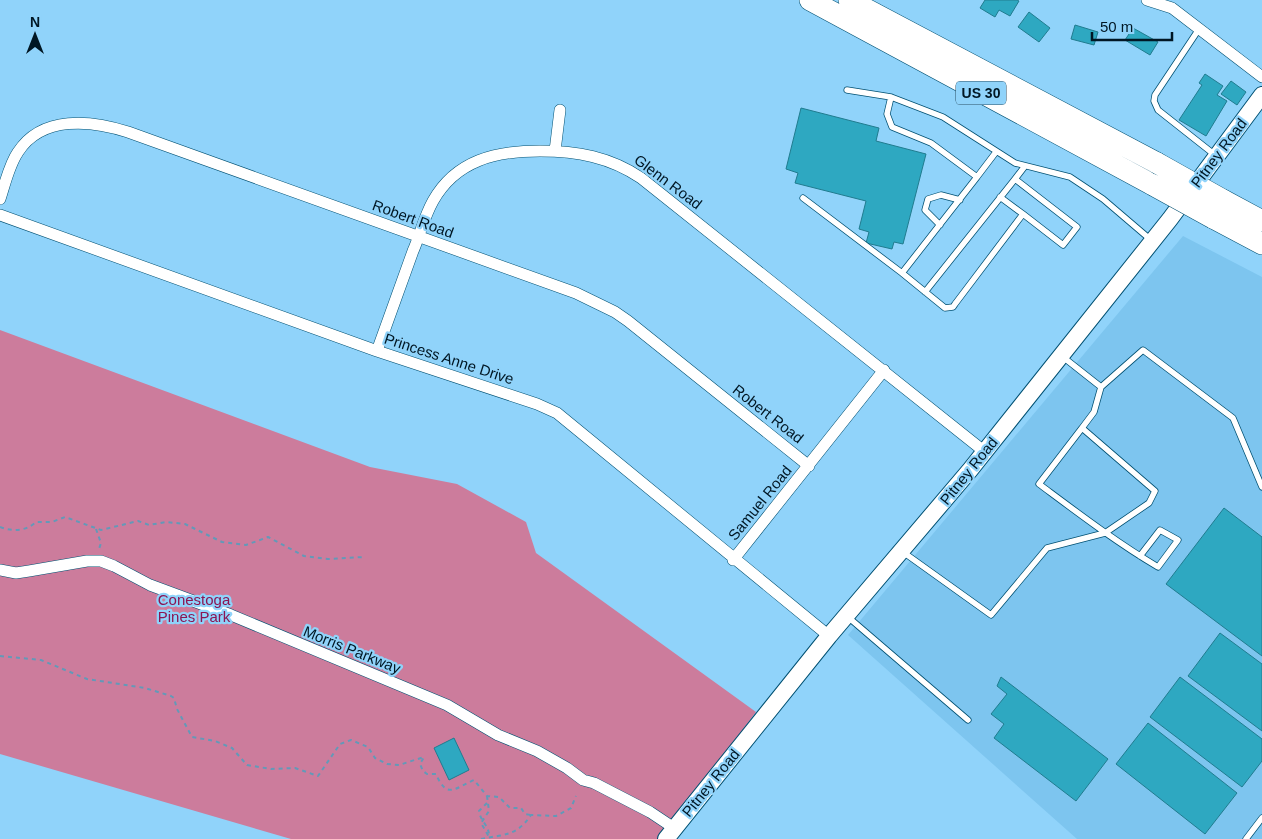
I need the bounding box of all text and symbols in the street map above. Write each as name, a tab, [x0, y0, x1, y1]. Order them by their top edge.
north arrow	[10, 10, 60, 60]
scale bar	[1092, 10, 1172, 42]
text: N	[30, 14, 40, 30]
text: 50 m	[1100, 18, 1133, 35]
road number: US 30	[956, 82, 1006, 105]
street label: Pitney Road	[1187, 115, 1250, 190]
street label: Glenn Road	[631, 151, 705, 212]
street label: Robert Road	[370, 196, 456, 241]
street label: Princess Anne Drive	[382, 330, 516, 387]
street label: Robert Road	[730, 381, 807, 446]
street label: Pitney Road	[936, 434, 1001, 508]
street label: Samuel Road	[724, 462, 795, 543]
park label: Conestoga Pines Park	[158, 591, 231, 625]
street label: Morris Parkway	[301, 622, 404, 677]
street label: Pitney Road	[678, 746, 743, 820]

